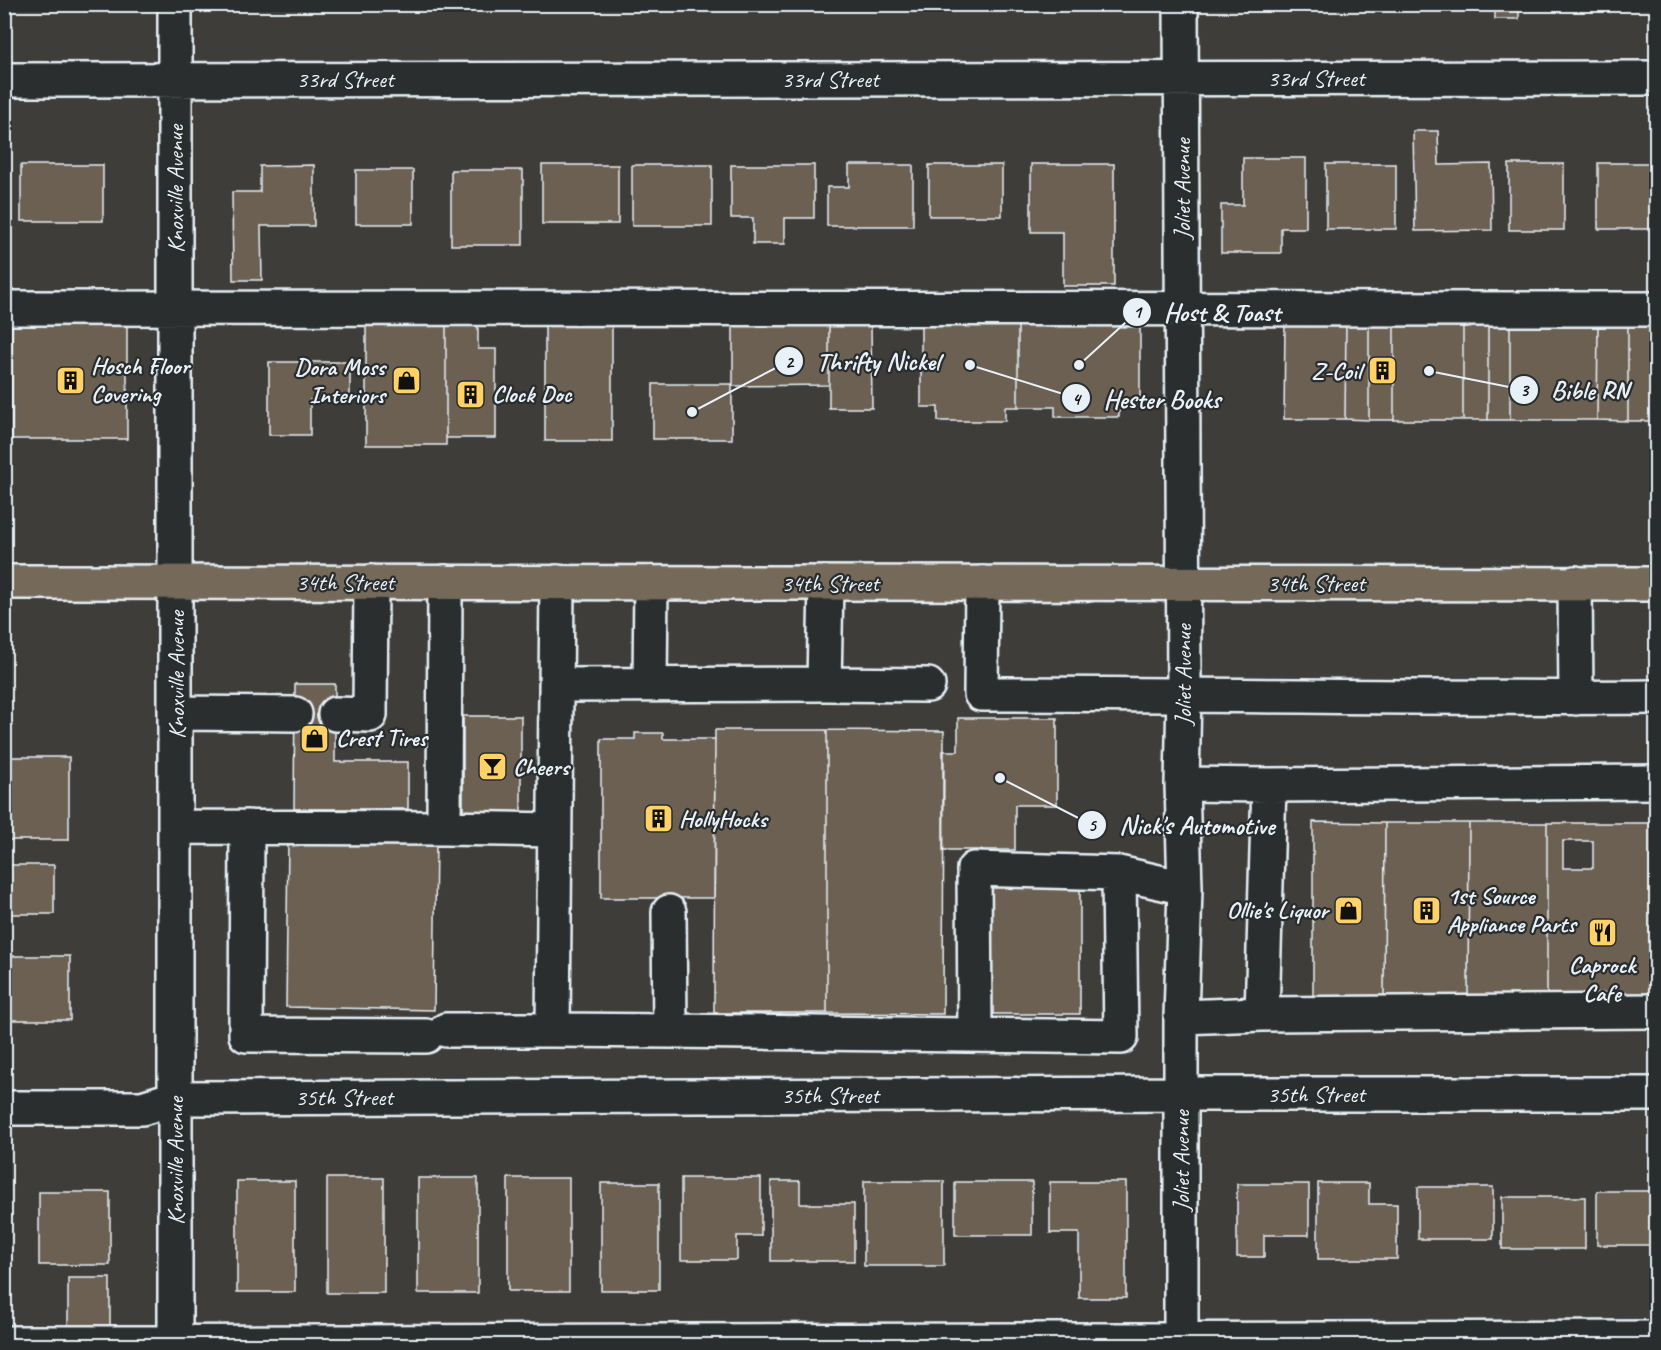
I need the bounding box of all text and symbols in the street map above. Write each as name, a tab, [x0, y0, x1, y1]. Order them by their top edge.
street label: 33rd Street	[1267, 63, 1367, 93]
street label: 33rd Street	[296, 64, 396, 94]
street label: 33rd Street	[781, 64, 881, 94]
street label: Knoxville Avenue	[160, 123, 190, 253]
street label: Joliet Avenue	[1167, 136, 1197, 240]
callout: Host & Toast	[1122, 290, 1292, 334]
text: Host & Toast	[1164, 296, 1284, 329]
text: 1	[1133, 301, 1143, 323]
callout: Thrifty Nickel	[774, 339, 951, 383]
text: Thrifty Nickel	[816, 345, 945, 378]
place label: Hosch Floor Covering	[91, 351, 191, 409]
text: 2	[785, 351, 795, 373]
place label: Dora Moss Interiors	[295, 352, 388, 410]
building icon: Z-Coil	[1366, 355, 1398, 387]
place label: Z-Coil	[1312, 356, 1366, 386]
building icon: Hosch Floor Covering	[54, 364, 86, 396]
shop icon: Dora Moss Interiors	[390, 365, 422, 397]
callout: Bible RN	[1509, 368, 1642, 412]
text: Bible RN	[1551, 374, 1633, 407]
callout: Hester Books	[1061, 376, 1232, 420]
building icon: Clock Doc	[455, 378, 487, 410]
place label: Clock Doc	[492, 379, 573, 409]
text: 3	[1520, 379, 1530, 401]
text: Hester Books	[1104, 383, 1223, 416]
text: 4	[1072, 388, 1082, 410]
street label: 34th Street	[296, 567, 396, 597]
street label: 34th Street	[781, 568, 881, 598]
street label: 34th Street	[1267, 568, 1367, 598]
street label: Knoxville Avenue	[161, 609, 191, 739]
street label: Joliet Avenue	[1168, 622, 1198, 726]
shop icon: Crest Tires	[299, 722, 331, 754]
place label: Crest Tires	[336, 723, 430, 753]
bar icon: Cheers	[476, 751, 508, 783]
place label: Cheers	[513, 752, 571, 782]
building icon: HollyHocks	[642, 803, 674, 835]
callout: Nick's Automotive	[1077, 803, 1287, 847]
place label: HollyHocks	[679, 804, 769, 834]
text: Nick's Automotive	[1119, 809, 1277, 842]
text: 5	[1088, 814, 1098, 836]
place label: 1st Source Appliance Parts	[1447, 881, 1578, 939]
shop icon: Ollie's Liquor	[1333, 894, 1365, 926]
building icon: 1st Source Appliance Parts	[1410, 894, 1442, 926]
place label: Ollie's Liquor	[1227, 895, 1330, 925]
restaurant icon: Caprock Cafe	[1586, 916, 1618, 948]
place label: Caprock Cafe	[1569, 950, 1637, 1008]
street label: 35th Street	[1267, 1079, 1367, 1109]
street label: 35th Street	[781, 1080, 881, 1110]
street label: 35th Street	[295, 1082, 395, 1112]
street label: Knoxville Avenue	[160, 1095, 190, 1225]
street label: Joliet Avenue	[1166, 1108, 1196, 1212]

